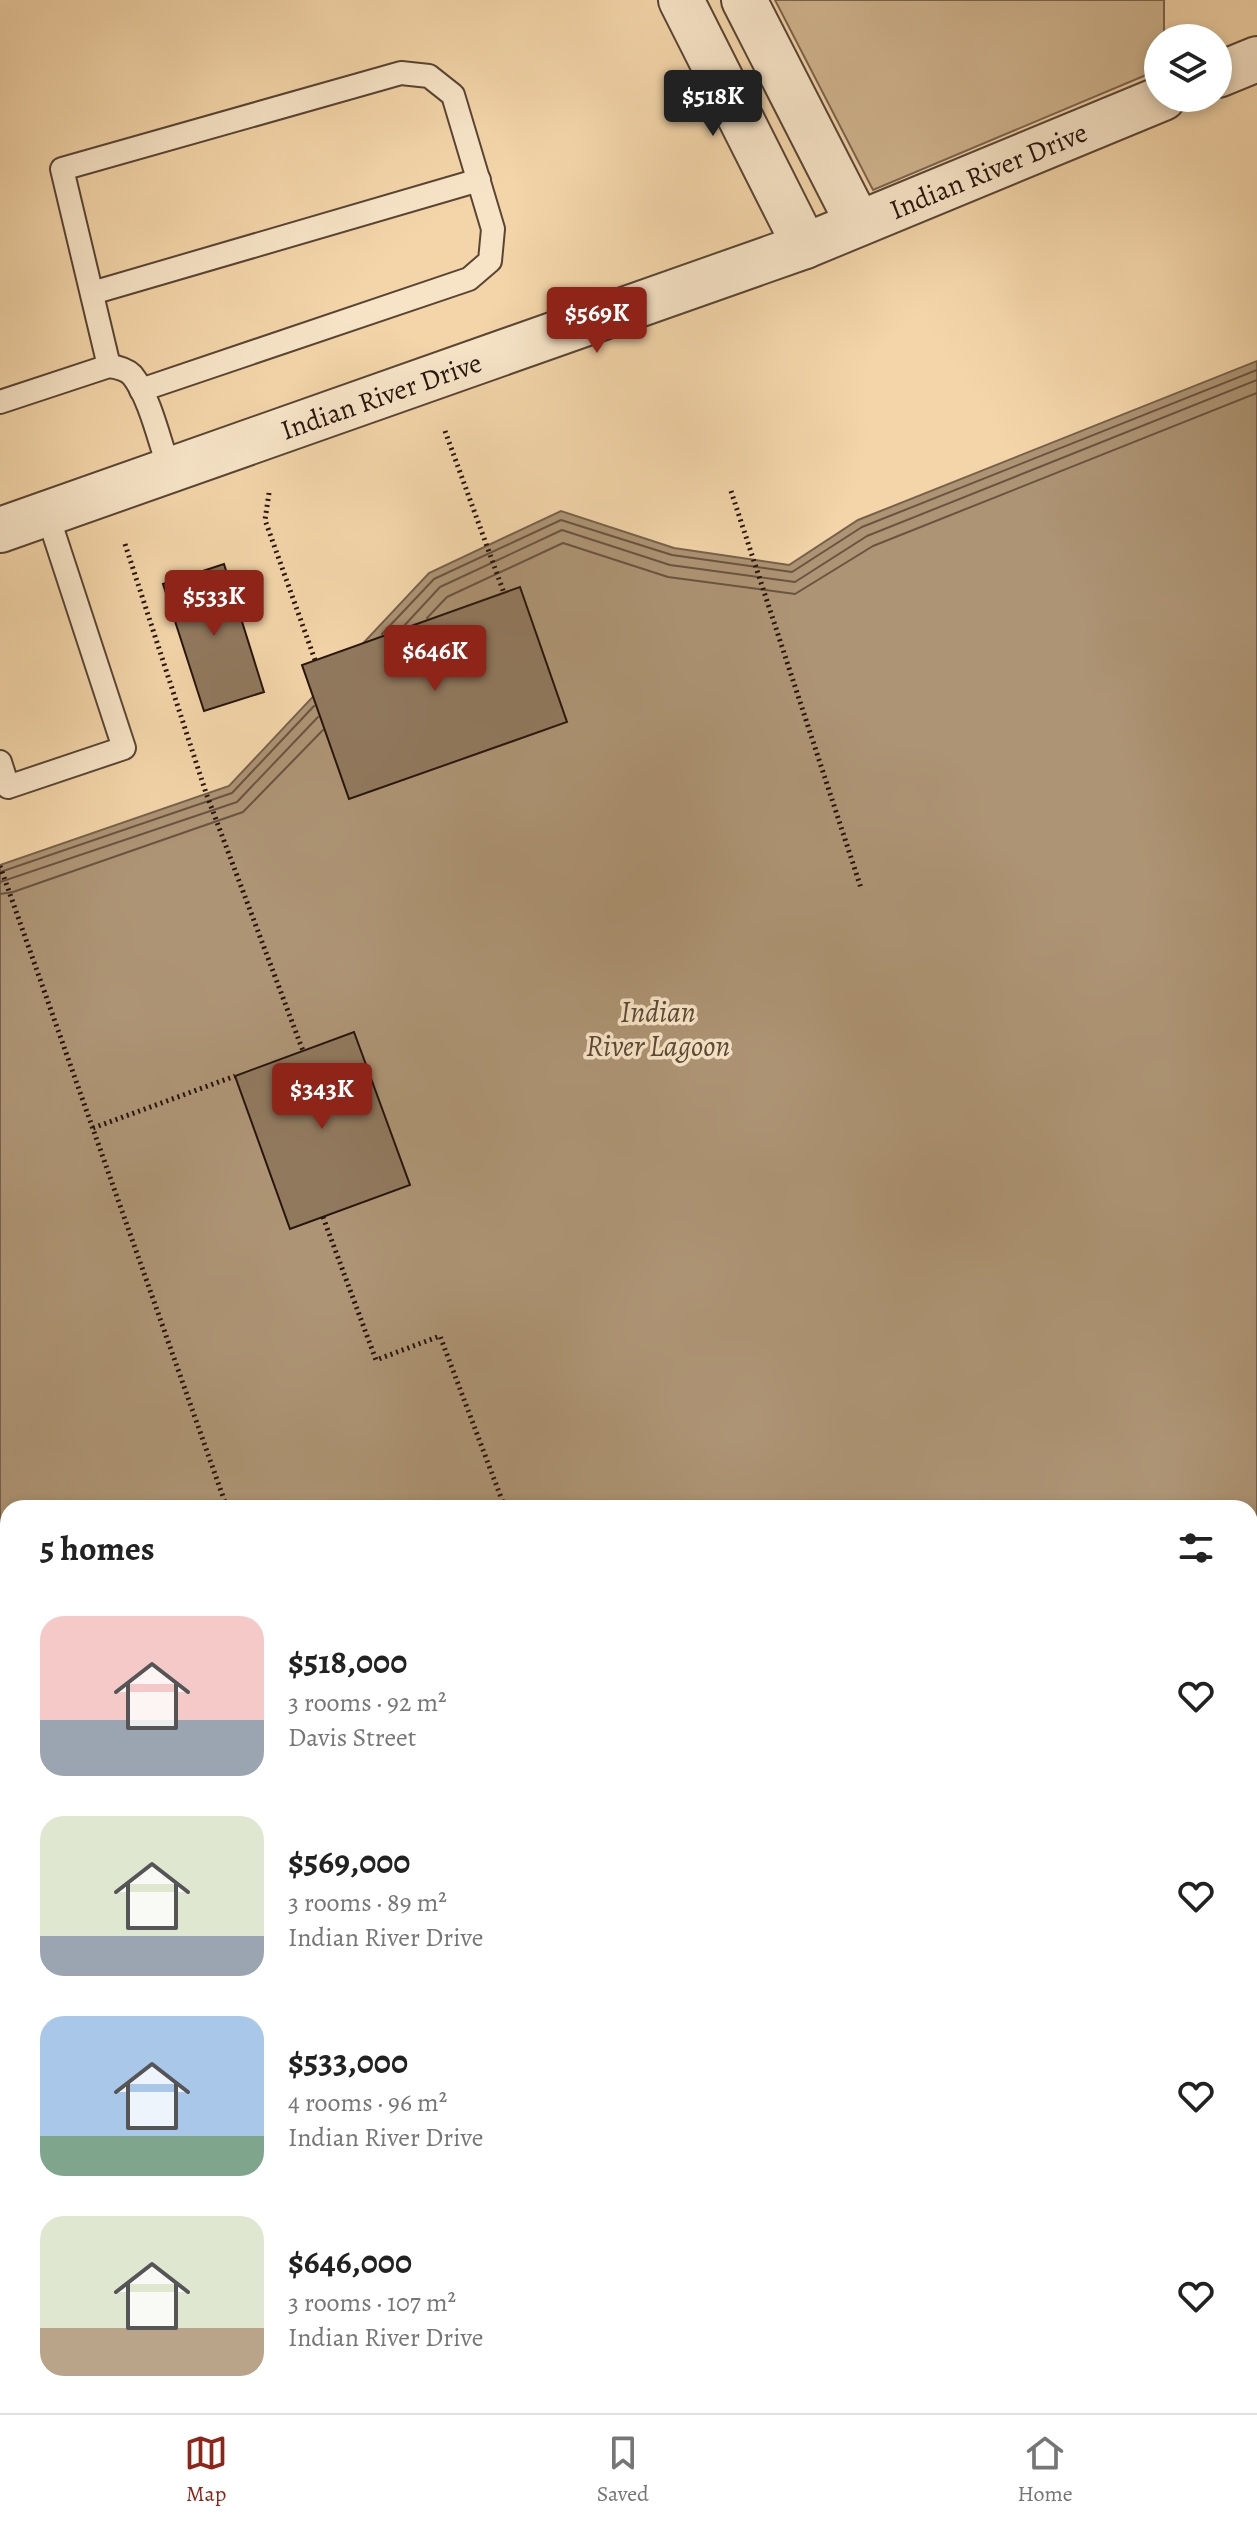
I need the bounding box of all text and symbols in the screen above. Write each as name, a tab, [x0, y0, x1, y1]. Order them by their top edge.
map controls	[1144, 24, 1232, 112]
button: layers	[1144, 24, 1232, 112]
pin: $518K	[657, 70, 769, 138]
text: $518K	[682, 78, 744, 113]
street label: Indian River Drive	[884, 113, 1093, 229]
pin: $569K	[541, 287, 653, 355]
text: $569K	[565, 295, 629, 330]
street label: Indian River Drive	[276, 344, 487, 449]
pin: $533K	[158, 570, 270, 638]
text: $533K	[183, 578, 245, 613]
pin: $646K	[379, 625, 491, 693]
text: $646K	[402, 633, 468, 668]
water label: Indian River Lagoon	[586, 992, 730, 1066]
pin: $343K	[266, 1063, 378, 1131]
text: $343K	[290, 1071, 354, 1106]
text: 5 homes	[40, 1525, 155, 1572]
icon: filters	[1174, 1526, 1218, 1570]
text: $518,000	[288, 1638, 407, 1685]
icon: home	[104, 1648, 200, 1744]
icon: heart	[1174, 1674, 1218, 1718]
text: 3 rooms · 92 m²	[288, 1685, 447, 1720]
text: Davis Street	[288, 1720, 416, 1755]
text: $569,000	[288, 1838, 410, 1885]
icon: home	[104, 1848, 200, 1944]
icon: heart	[1174, 1874, 1218, 1918]
text: 3 rooms · 89 m²	[288, 1885, 447, 1920]
text: Indian River Drive	[288, 1920, 483, 1955]
text: $533,000	[288, 2038, 408, 2085]
icon: home	[104, 2048, 200, 2144]
icon: heart	[1174, 2074, 1218, 2118]
text: 4 rooms · 96 m²	[288, 2085, 447, 2120]
text: Indian River Drive	[288, 2120, 483, 2155]
text: $646,000	[288, 2238, 412, 2285]
icon: home	[104, 2248, 200, 2344]
icon: heart	[1174, 2274, 1218, 2318]
text: 3 rooms · 107 m²	[288, 2285, 456, 2320]
text: Indian River Drive	[288, 2320, 483, 2355]
tab: Map	[184, 2431, 228, 2509]
tab: Saved	[597, 2431, 649, 2509]
tab: Home	[1017, 2431, 1073, 2509]

